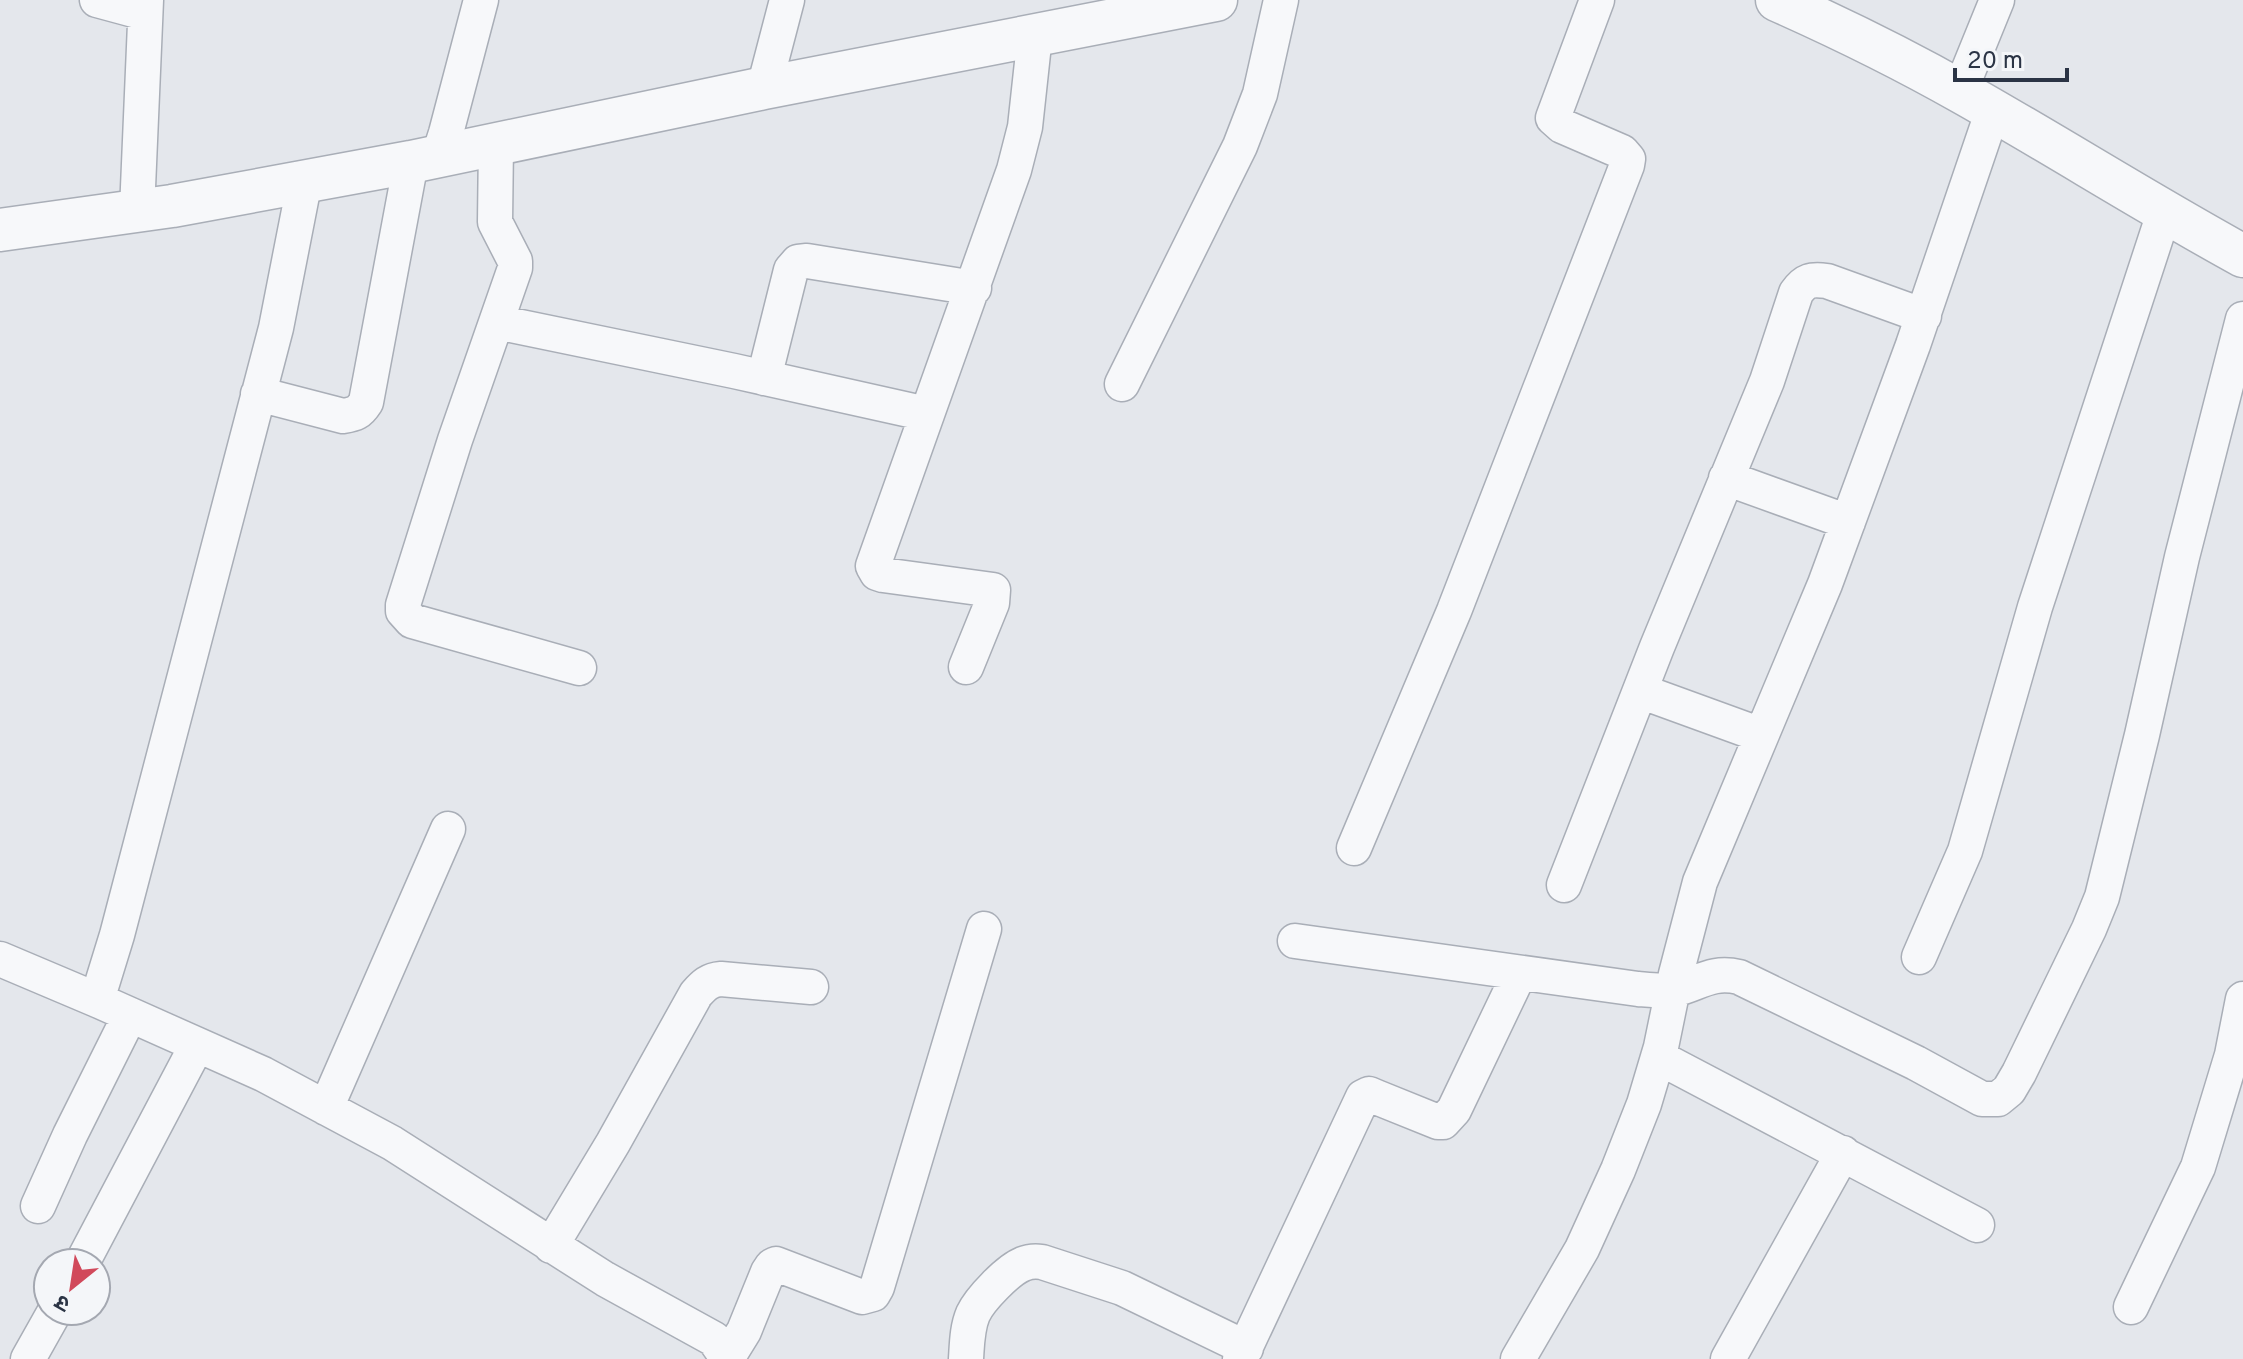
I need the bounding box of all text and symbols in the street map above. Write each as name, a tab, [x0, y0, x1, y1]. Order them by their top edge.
scale bar	[1955, 32, 2067, 82]
text: 20 m	[1967, 47, 2023, 77]
north arrow	[32, 1247, 112, 1327]
text: उ	[50, 1287, 76, 1317]

